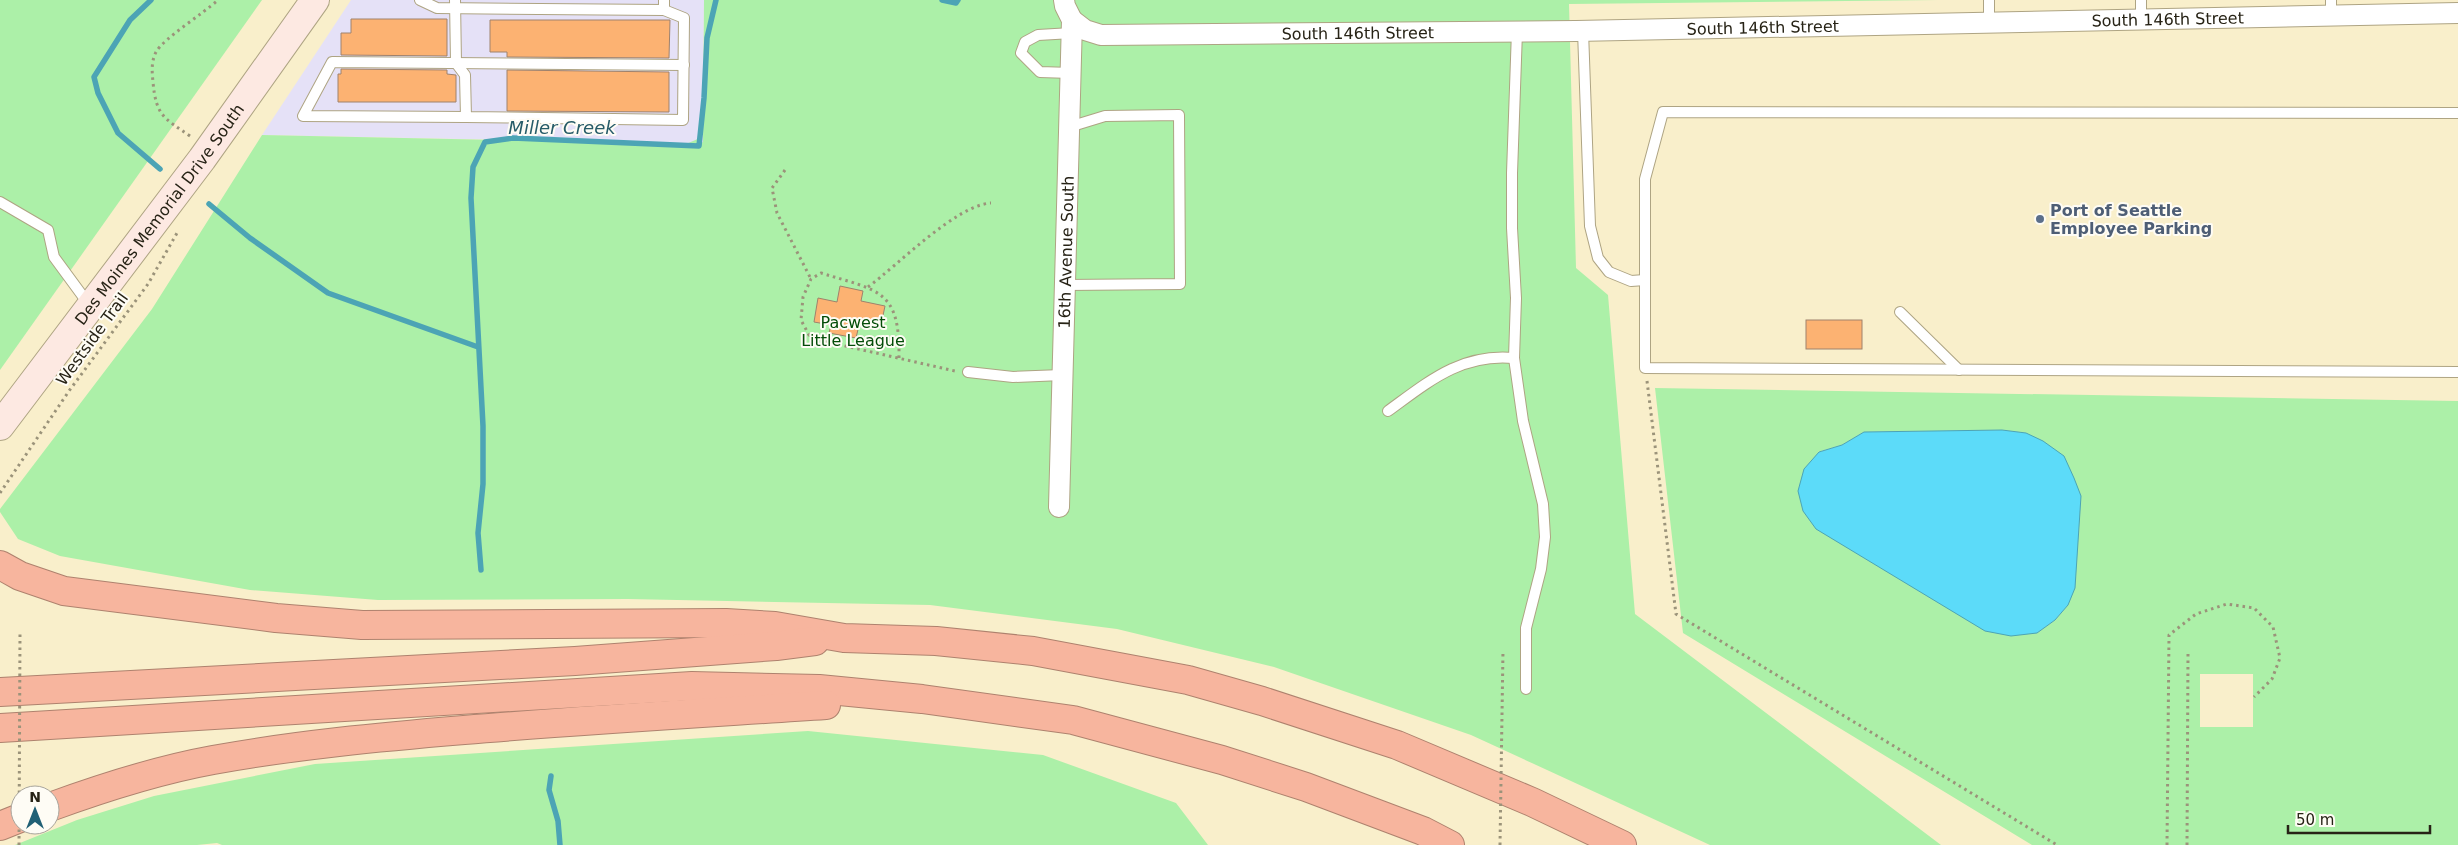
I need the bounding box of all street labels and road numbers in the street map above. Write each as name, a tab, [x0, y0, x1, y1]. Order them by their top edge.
street label: South 146th Street	[2091, 8, 2244, 30]
street label: South 146th Street	[1686, 16, 1839, 38]
street label: South 146th Street	[1282, 23, 1434, 43]
street label: Des Moines Memorial Drive South	[71, 100, 248, 328]
street label: 16th Avenue South	[1054, 175, 1077, 329]
street label: Westside Trail	[52, 289, 132, 389]

